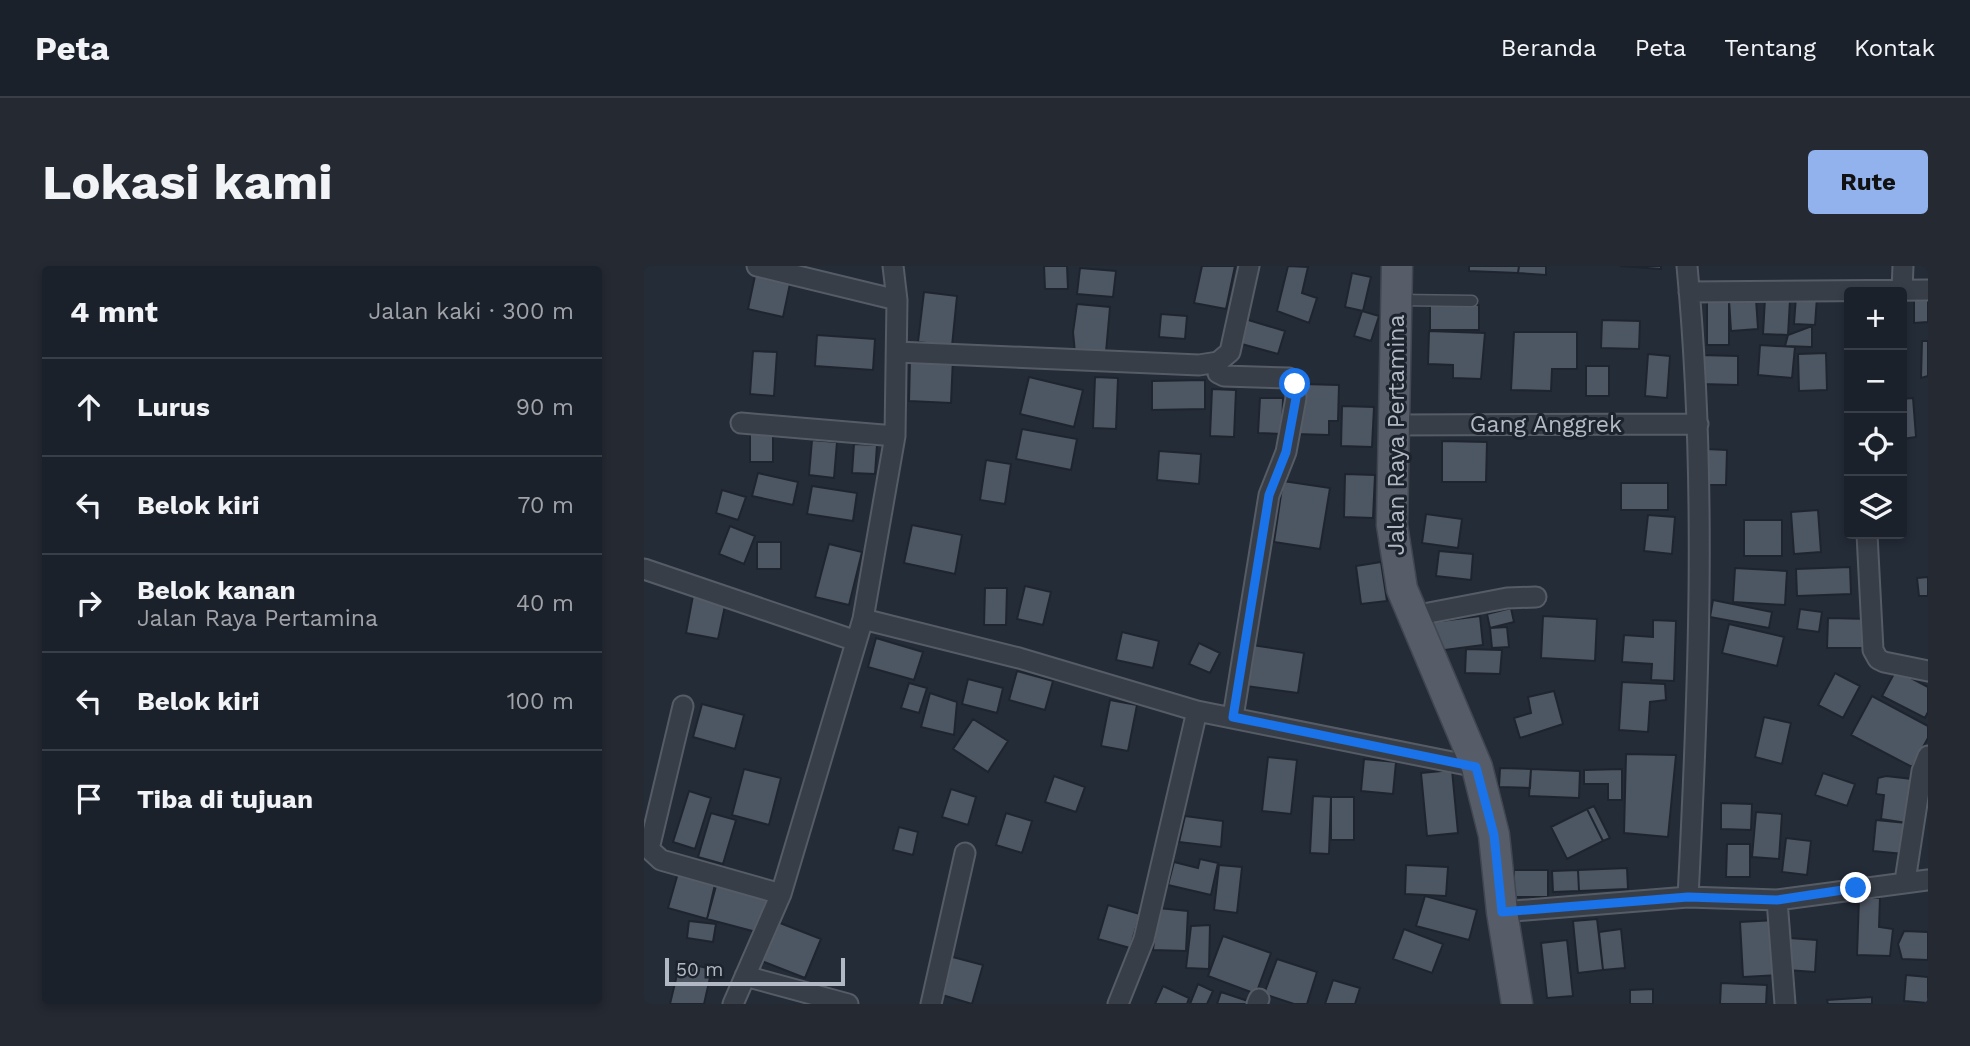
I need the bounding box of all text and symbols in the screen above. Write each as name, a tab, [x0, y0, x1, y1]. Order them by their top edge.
text: Peta	[35, 29, 109, 68]
text: Beranda	[1501, 34, 1597, 62]
text: Peta	[1635, 34, 1686, 62]
text: Tentang	[1724, 34, 1816, 62]
text: Kontak	[1854, 34, 1935, 62]
button: Rute	[1808, 150, 1928, 214]
text: Lokasi kami	[42, 153, 333, 211]
map controls	[1844, 287, 1907, 539]
button: +	[1844, 287, 1907, 350]
text: 4 mnt	[70, 294, 158, 329]
text: Jalan kaki · 300 m	[369, 298, 574, 325]
street label: Jalan Raya Pertamina	[1383, 314, 1410, 556]
button: −	[1844, 350, 1907, 413]
route start	[1279, 368, 1310, 399]
icon: ahead	[70, 388, 108, 426]
text: Lurus	[137, 392, 210, 422]
text: 90 m	[516, 394, 574, 421]
street label: Gang Anggrek	[1470, 411, 1622, 438]
button: locate	[1844, 413, 1907, 476]
button: layers	[1844, 476, 1907, 539]
icon: left	[70, 486, 108, 524]
text: Belok kiri	[137, 490, 260, 520]
text: 70 m	[517, 492, 574, 519]
text: Belok kanan	[137, 575, 296, 605]
icon: right	[70, 584, 108, 622]
text: 40 m	[516, 590, 574, 617]
text: Jalan Raya Pertamina	[137, 605, 378, 632]
icon: left	[70, 682, 108, 720]
text: Belok kiri	[137, 686, 260, 716]
text: 100 m	[507, 688, 574, 715]
icon: arrive	[70, 780, 108, 818]
text: Tiba di tujuan	[137, 784, 313, 814]
route end	[1840, 872, 1871, 903]
scale bar	[665, 955, 845, 987]
text: 50 m	[676, 958, 723, 981]

